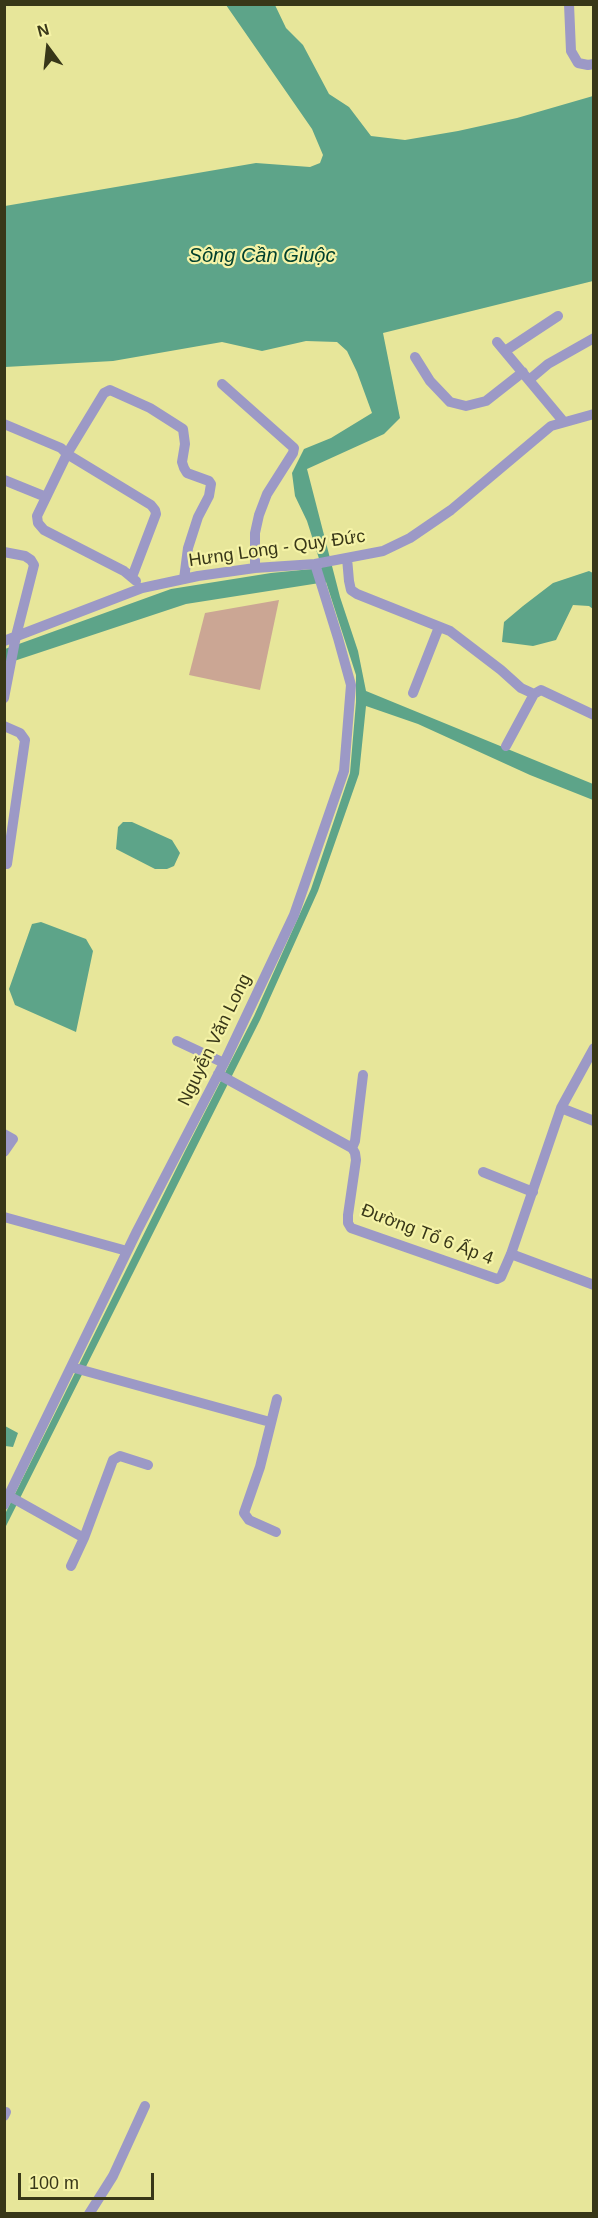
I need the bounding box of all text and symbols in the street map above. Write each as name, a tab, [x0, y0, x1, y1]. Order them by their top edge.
north arrow	[18, 18, 78, 78]
text: N	[35, 20, 51, 40]
water label: Sông Cần Giuộc	[189, 244, 335, 268]
street label: Hưng Long - Quy Đức	[187, 526, 367, 572]
street label: Nguyễn Văn Long	[174, 971, 256, 1109]
street label: Đường Tổ 6 Ấp 4	[358, 1200, 496, 1270]
scale bar	[21, 2161, 158, 2199]
text: 100 m	[29, 2173, 79, 2193]

